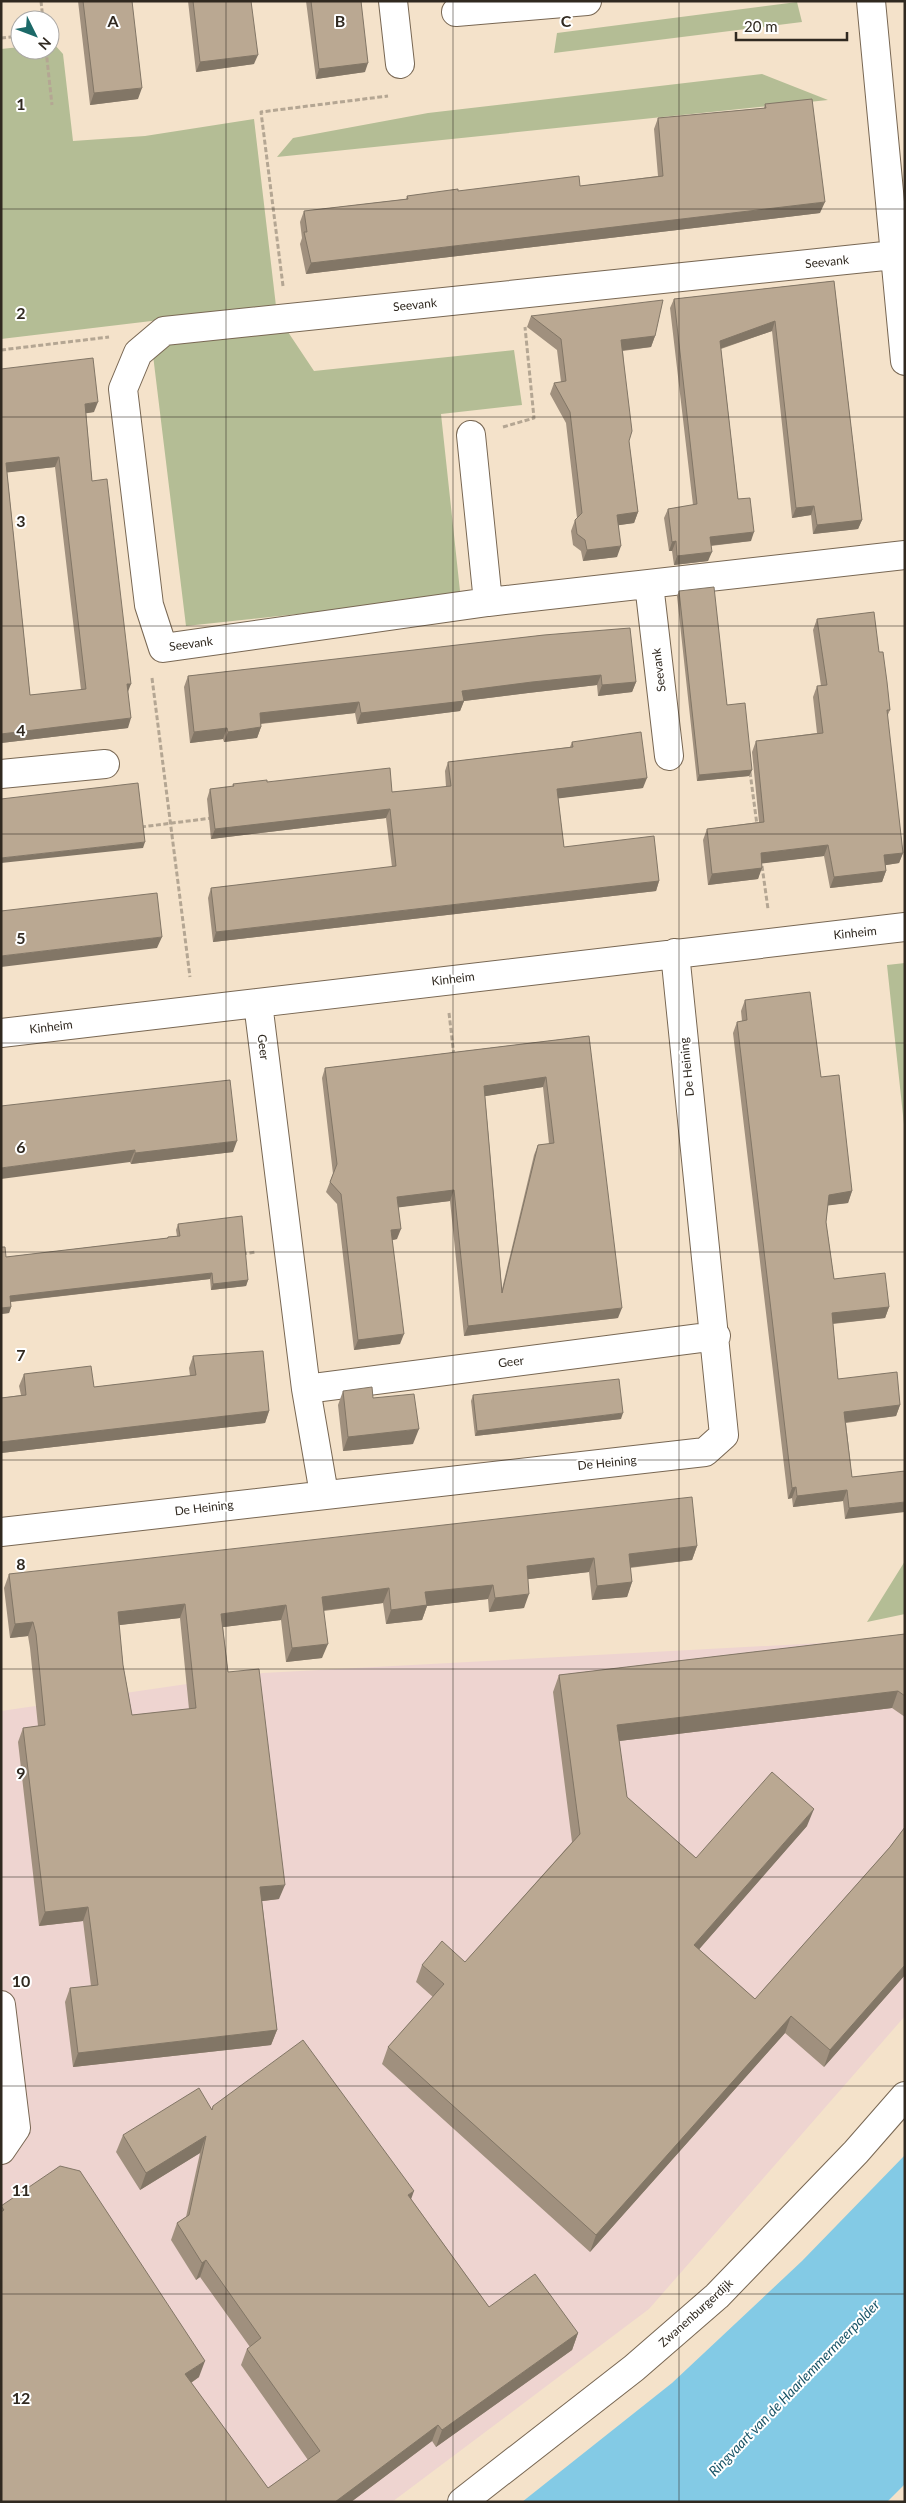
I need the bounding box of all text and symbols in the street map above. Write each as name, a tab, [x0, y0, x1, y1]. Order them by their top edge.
north arrow	[10, 10, 60, 60]
scale bar	[736, 10, 847, 42]
text: A	[106, 11, 119, 30]
text: B	[335, 11, 345, 30]
text: C	[561, 11, 572, 30]
text: 20 m	[744, 17, 778, 35]
text: N	[35, 34, 55, 54]
text: 1	[16, 94, 26, 113]
street label: Seevank	[804, 252, 850, 271]
street label: Seevank	[392, 295, 438, 314]
text: 2	[16, 303, 26, 322]
text: 3	[16, 511, 26, 530]
street label: Seevank	[168, 633, 215, 654]
street label: Seevank	[648, 647, 669, 693]
text: 4	[16, 720, 26, 739]
street label: Kinheim	[833, 923, 877, 942]
text: 5	[16, 928, 26, 947]
street label: Kinheim	[431, 968, 475, 989]
street label: Kinheim	[29, 1016, 73, 1037]
street label: Geer	[254, 1033, 273, 1061]
street label: De Heining	[676, 1037, 697, 1097]
text: 6	[16, 1137, 26, 1156]
text: 7	[16, 1345, 26, 1364]
street label: Geer	[497, 1352, 525, 1371]
street label: De Heining	[577, 1452, 637, 1473]
street label: De Heining	[174, 1496, 234, 1519]
text: 8	[16, 1554, 26, 1573]
text: 9	[16, 1763, 26, 1782]
text: 10	[12, 1971, 30, 1990]
text: 11	[12, 2180, 30, 2199]
street label: Zwanenburgerdijk	[655, 2275, 737, 2350]
water label: Ringvaart van de Haarlemmermeerpolder	[705, 2296, 883, 2479]
text: 12	[12, 2388, 30, 2407]

